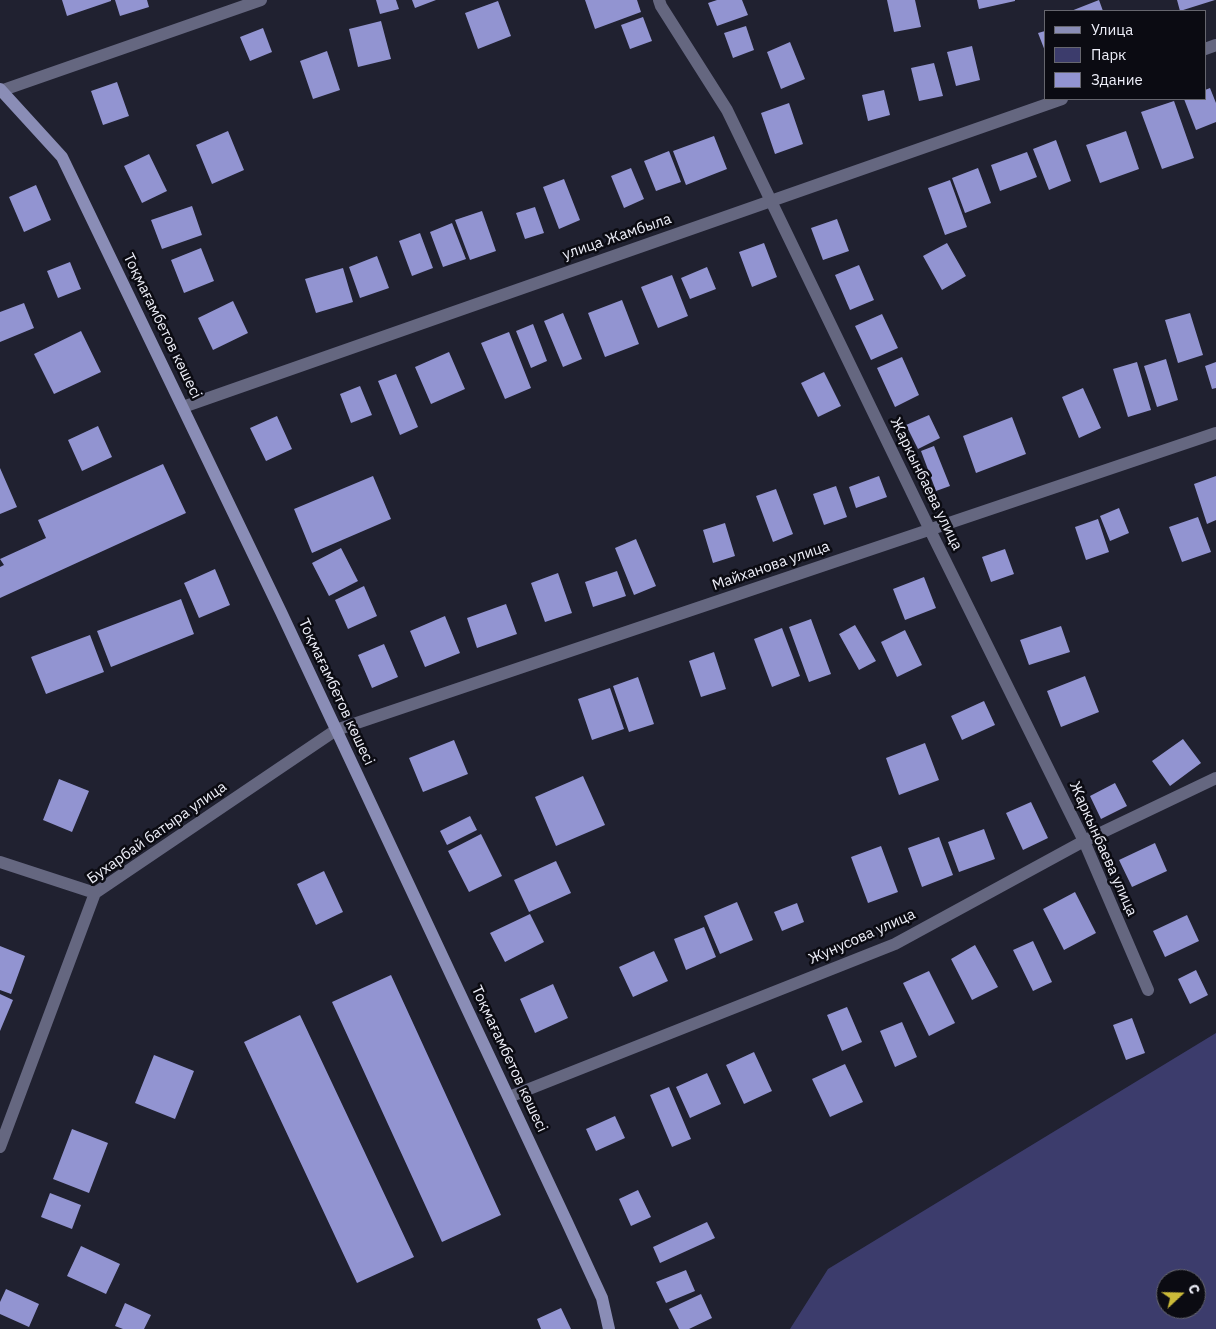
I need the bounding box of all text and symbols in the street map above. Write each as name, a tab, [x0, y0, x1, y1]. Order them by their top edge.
legend	[1044, 10, 1206, 100]
text: Улица	[1091, 20, 1133, 39]
text: Парк	[1091, 45, 1126, 64]
text: Здание	[1091, 70, 1143, 89]
street label: улица Жамбыла	[560, 210, 674, 264]
street label: Тоқмағамбетов көшесі	[119, 250, 205, 402]
street label: Жаркынбаева улица	[886, 415, 966, 553]
street label: Майханова улица	[710, 537, 832, 595]
street label: Тоқмағамбетов көшесі	[294, 616, 378, 768]
street label: Бухарбай батыра улица	[84, 778, 230, 888]
street label: Жаркынбаева улица	[1065, 779, 1141, 919]
street label: Жунусова улица	[806, 905, 918, 969]
street label: Тоқмағамбетов көшесі	[467, 983, 551, 1135]
north arrow	[1156, 1269, 1206, 1319]
text: С	[1184, 1281, 1204, 1296]

